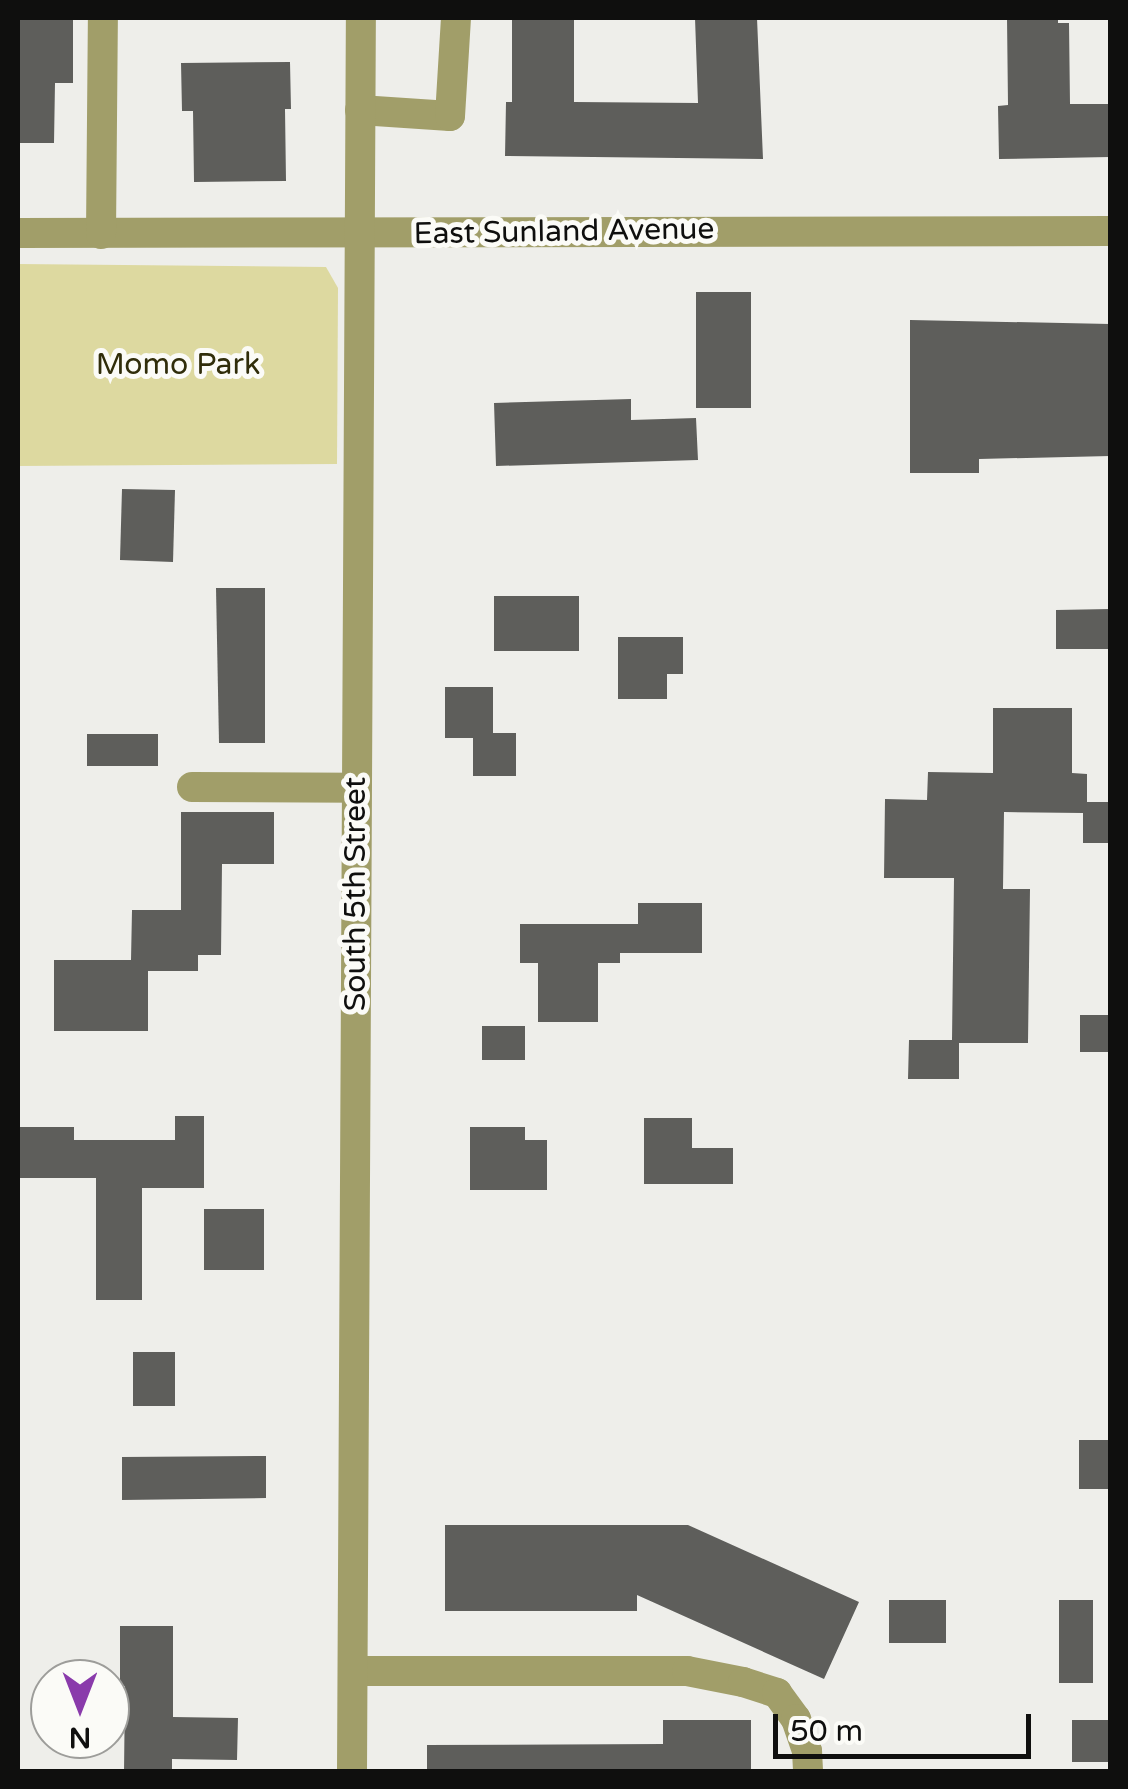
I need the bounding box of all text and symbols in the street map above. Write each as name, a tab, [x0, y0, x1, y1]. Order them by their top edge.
street label: East Sunland Avenue	[413, 211, 715, 253]
park label: Momo Park	[96, 347, 260, 383]
street label: South 5th Street	[338, 777, 374, 1011]
north arrow	[30, 1659, 130, 1759]
scale bar	[778, 1694, 1036, 1756]
text: 50 m	[790, 1713, 863, 1750]
text: N	[69, 1720, 91, 1754]

